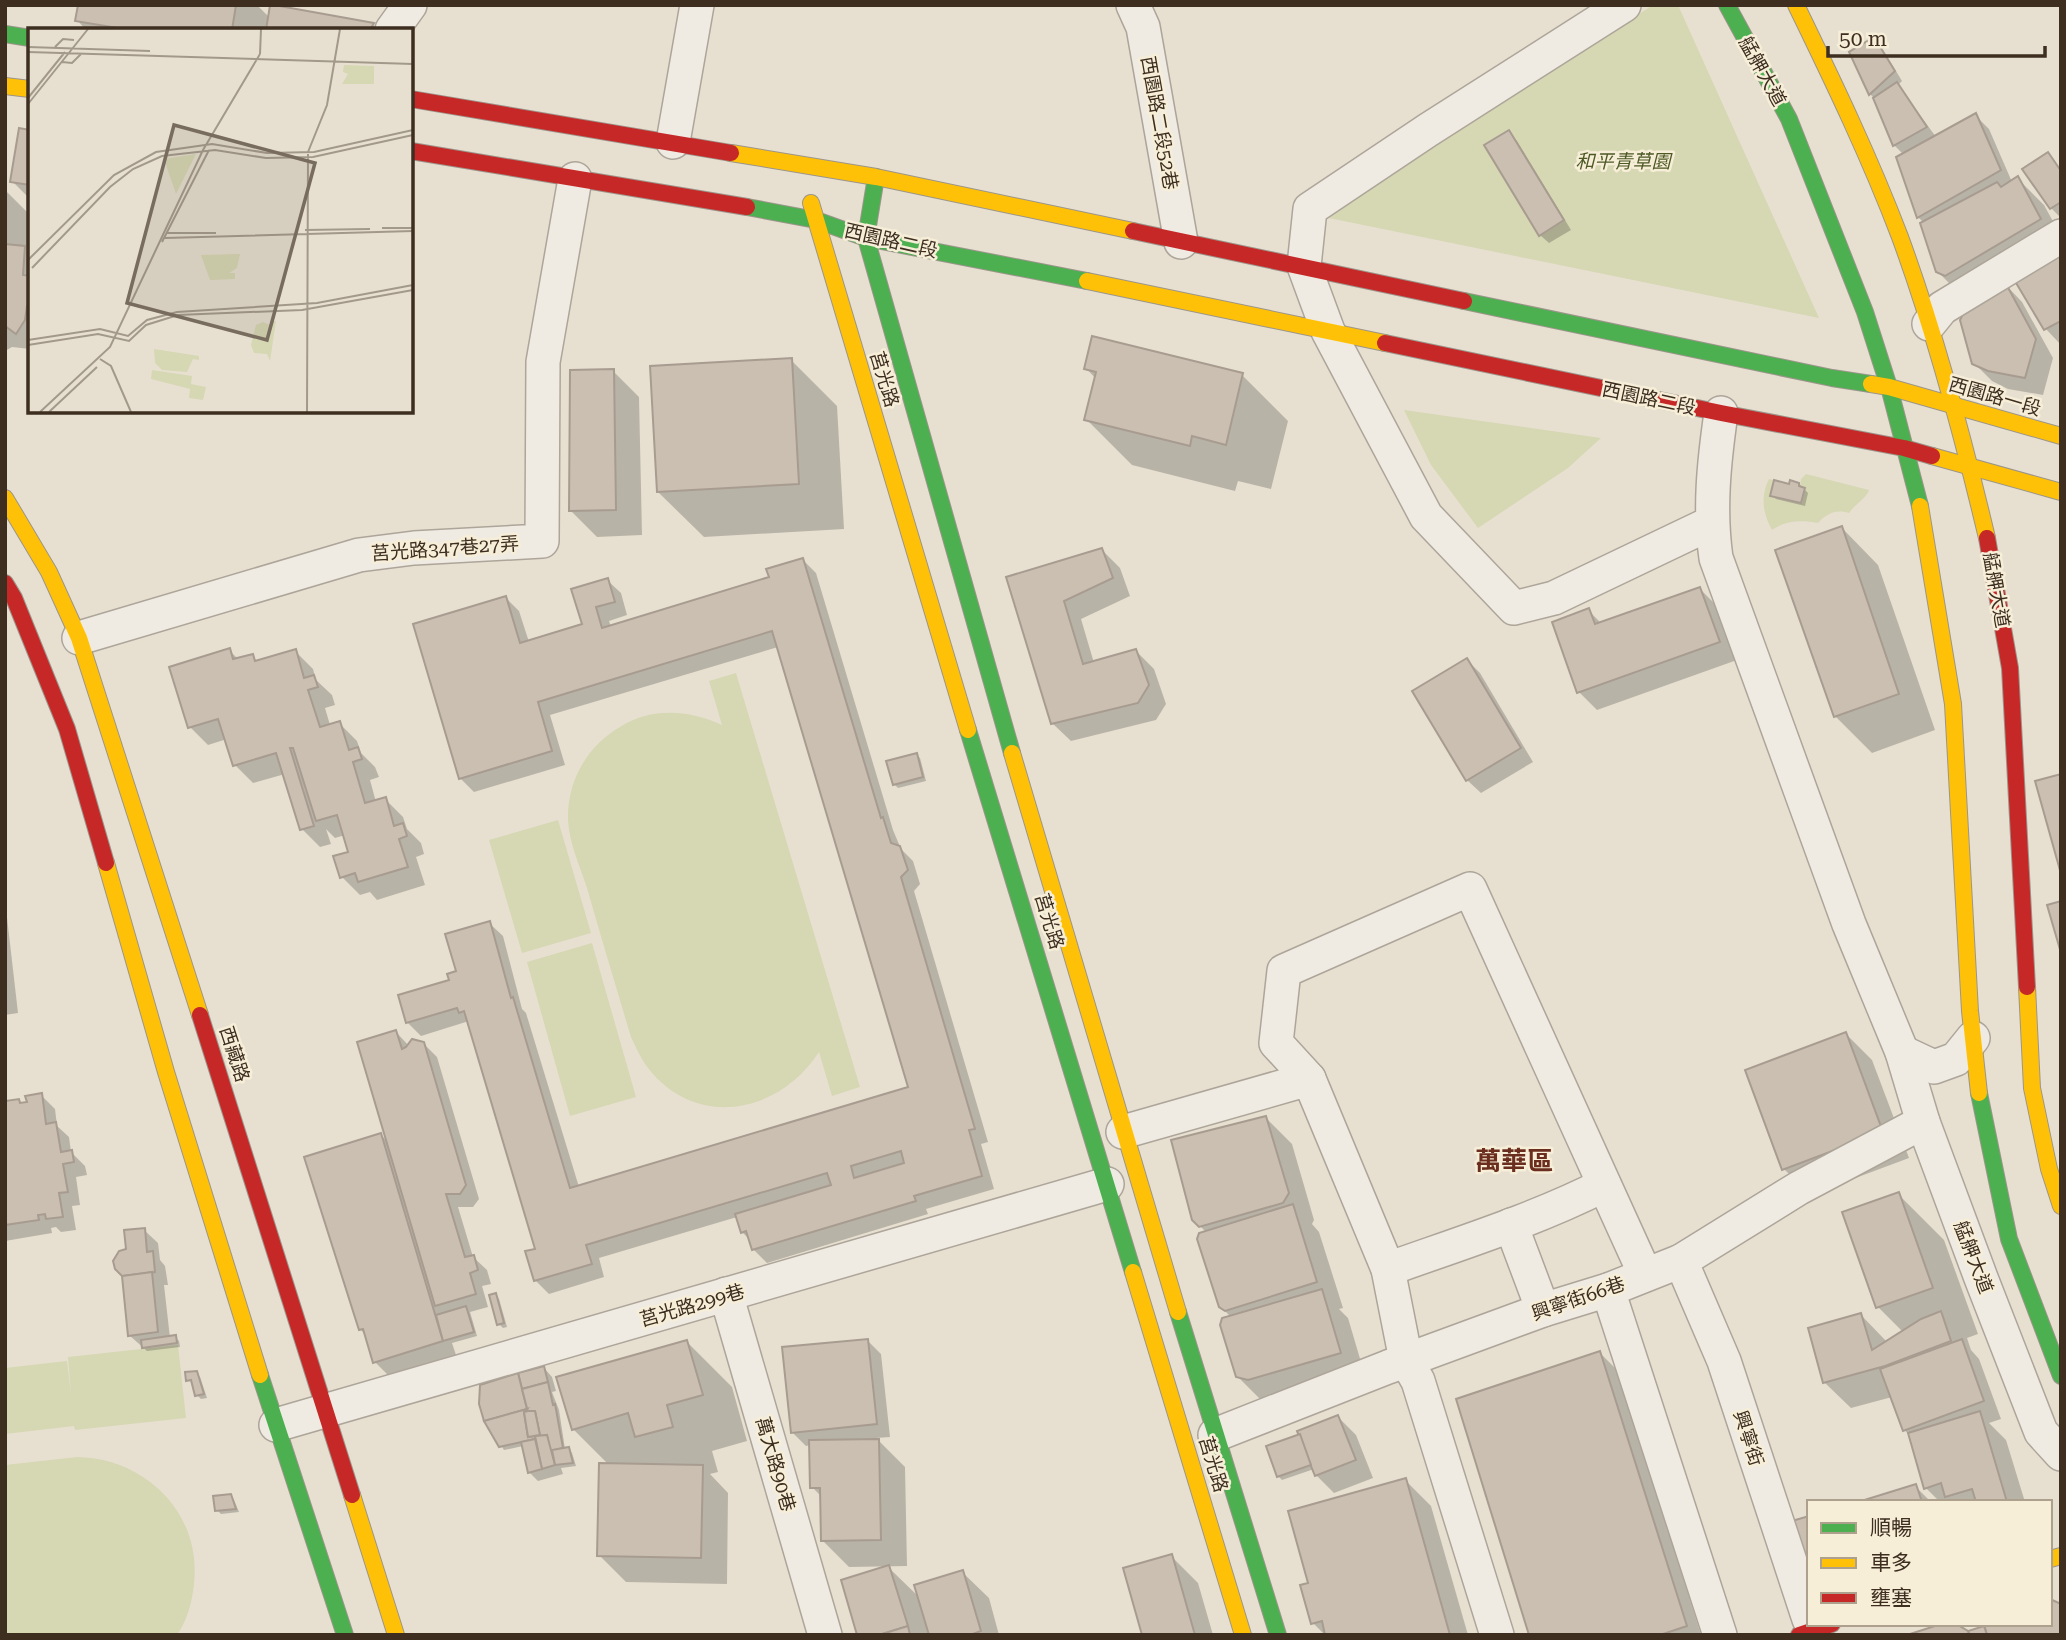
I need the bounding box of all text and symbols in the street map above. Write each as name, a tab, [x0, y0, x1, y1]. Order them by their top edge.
scale bar	[1828, 14, 2045, 58]
text: 50 m	[1839, 27, 1887, 51]
inset map	[28, 28, 413, 413]
street label: 艋舺大道	[1734, 32, 1791, 110]
street label: 西園路二段52巷	[1136, 54, 1183, 192]
park label: 和平青草園	[1575, 150, 1673, 173]
street label: 西園路二段	[842, 219, 940, 262]
street label: 莒光路	[865, 349, 904, 410]
street label: 西園路一段	[1946, 372, 2044, 421]
street label: 西園路二段	[1600, 377, 1698, 420]
street label: 莒光路347巷27弄	[370, 532, 520, 565]
street label: 艋舺大道	[1979, 551, 2014, 630]
street label: 莒光路	[1030, 891, 1069, 952]
street label: 西藏路	[215, 1023, 254, 1085]
district label: 萬華區	[1475, 1146, 1553, 1176]
street label: 艋舺大道	[1949, 1218, 1998, 1297]
street label: 興寧街66巷	[1528, 1272, 1628, 1325]
street label: 莒光路299巷	[637, 1280, 747, 1331]
street label: 興寧街	[1729, 1407, 1768, 1469]
street label: 萬大路90巷	[751, 1414, 800, 1514]
street label: 莒光路	[1194, 1434, 1233, 1495]
legend	[1807, 1500, 2052, 1626]
text: 順暢	[1870, 1516, 1912, 1540]
text: 車多	[1870, 1551, 1912, 1575]
text: 壅塞	[1870, 1586, 1912, 1610]

